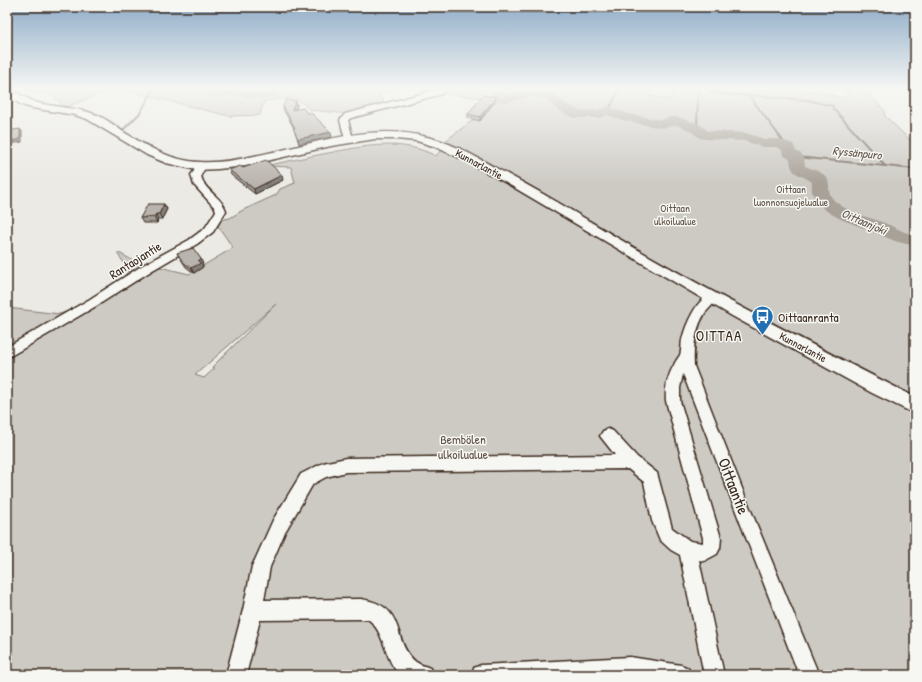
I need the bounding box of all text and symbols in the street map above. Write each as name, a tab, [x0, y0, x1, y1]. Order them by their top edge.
water label: Ryssänpuro	[832, 141, 884, 164]
street label: Kunnarlantie	[453, 146, 506, 183]
park label: Oittaan luonnonsuojelualue	[754, 182, 829, 209]
park label: Oittaan ulkoilualue	[654, 201, 697, 228]
water label: Oittaanjoki	[839, 204, 891, 239]
street label: Rantaojantie	[106, 237, 164, 283]
bus stop icon: Oittaanranta	[750, 304, 776, 337]
place label: Oittaanranta	[778, 308, 839, 326]
district label: OITTAA	[696, 325, 742, 346]
street label: Kunnarlantie	[777, 329, 830, 366]
park label: Bembölen ulkoilualue	[438, 430, 488, 463]
street label: Oittaantie	[713, 455, 755, 518]

